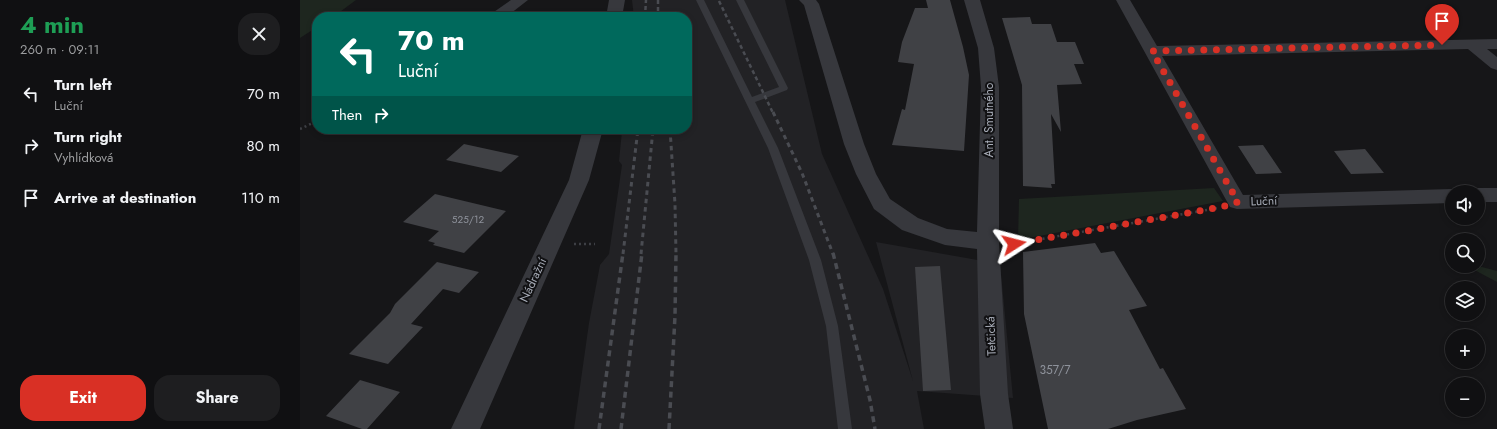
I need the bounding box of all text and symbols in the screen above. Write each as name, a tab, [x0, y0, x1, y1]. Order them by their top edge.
pin	[1425, 4, 1459, 45]
text: 4 min	[20, 7, 84, 42]
icon: arrive	[1431, 10, 1453, 32]
button: close	[238, 13, 280, 55]
text: 70 m	[398, 20, 465, 61]
icon: left	[332, 28, 384, 80]
text: 260 m · 09:11	[20, 40, 99, 59]
text: Luční	[398, 58, 438, 84]
text: Turn left	[54, 74, 112, 96]
street label: Ant. Smutného	[980, 82, 998, 157]
icon: left	[20, 83, 42, 105]
text: 70 m	[247, 83, 280, 105]
text: Luční	[54, 96, 83, 115]
text: Then	[332, 104, 362, 126]
icon: right	[370, 104, 392, 126]
text: Turn right	[54, 126, 122, 148]
icon: right	[20, 135, 42, 157]
text: 80 m	[247, 135, 280, 157]
text: Vyhlídková	[54, 148, 113, 167]
map controls	[1445, 185, 1485, 417]
button: sound	[1445, 185, 1485, 225]
icon: arrive	[20, 187, 42, 209]
text: Arrive at destination	[54, 187, 196, 209]
text: 110 m	[241, 187, 280, 209]
street label: Luční	[1250, 192, 1278, 210]
house number: 525/12	[452, 212, 484, 227]
position arrow	[993, 223, 1035, 265]
button: search	[1445, 233, 1485, 273]
street label: Nádražní	[515, 254, 551, 305]
button: layers	[1445, 281, 1485, 321]
street label: Tetčická	[981, 316, 1001, 356]
button: +	[1445, 329, 1485, 369]
house number: 357/7	[1040, 361, 1071, 379]
button: Exit	[20, 375, 146, 421]
button: Share	[154, 375, 280, 421]
button: −	[1445, 377, 1485, 417]

